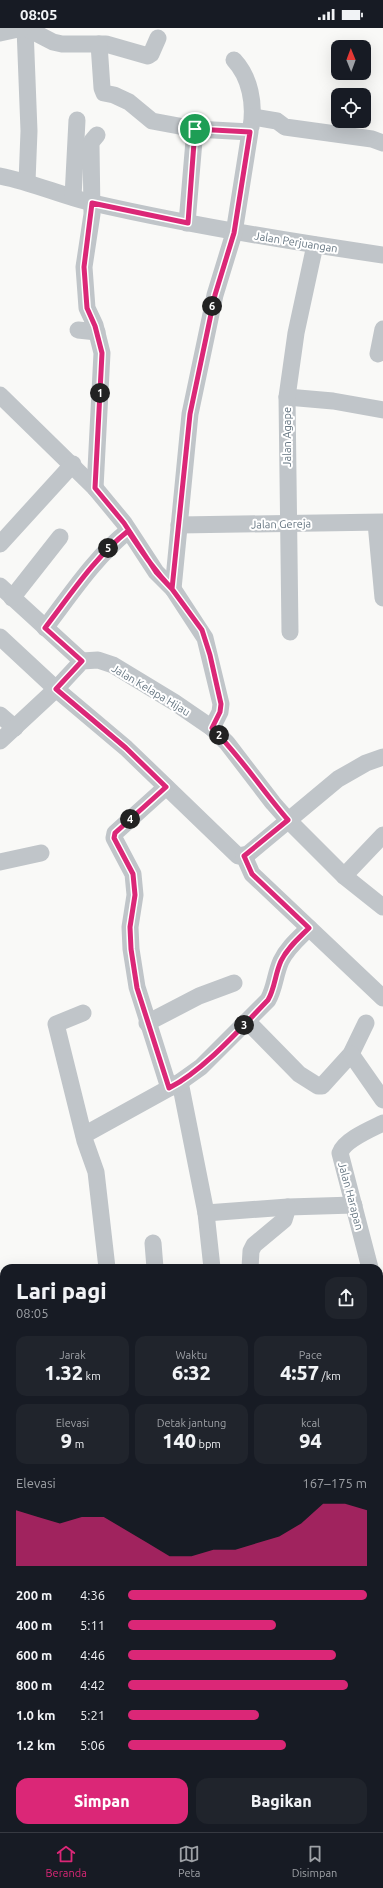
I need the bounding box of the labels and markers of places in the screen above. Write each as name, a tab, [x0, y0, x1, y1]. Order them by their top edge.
pin	[178, 112, 212, 146]
pin: 6	[202, 296, 222, 316]
pin: 1	[90, 383, 110, 403]
pin: 5	[98, 538, 118, 558]
pin: 2	[209, 725, 229, 745]
pin: 4	[120, 809, 140, 829]
pin: 3	[234, 1015, 254, 1035]

